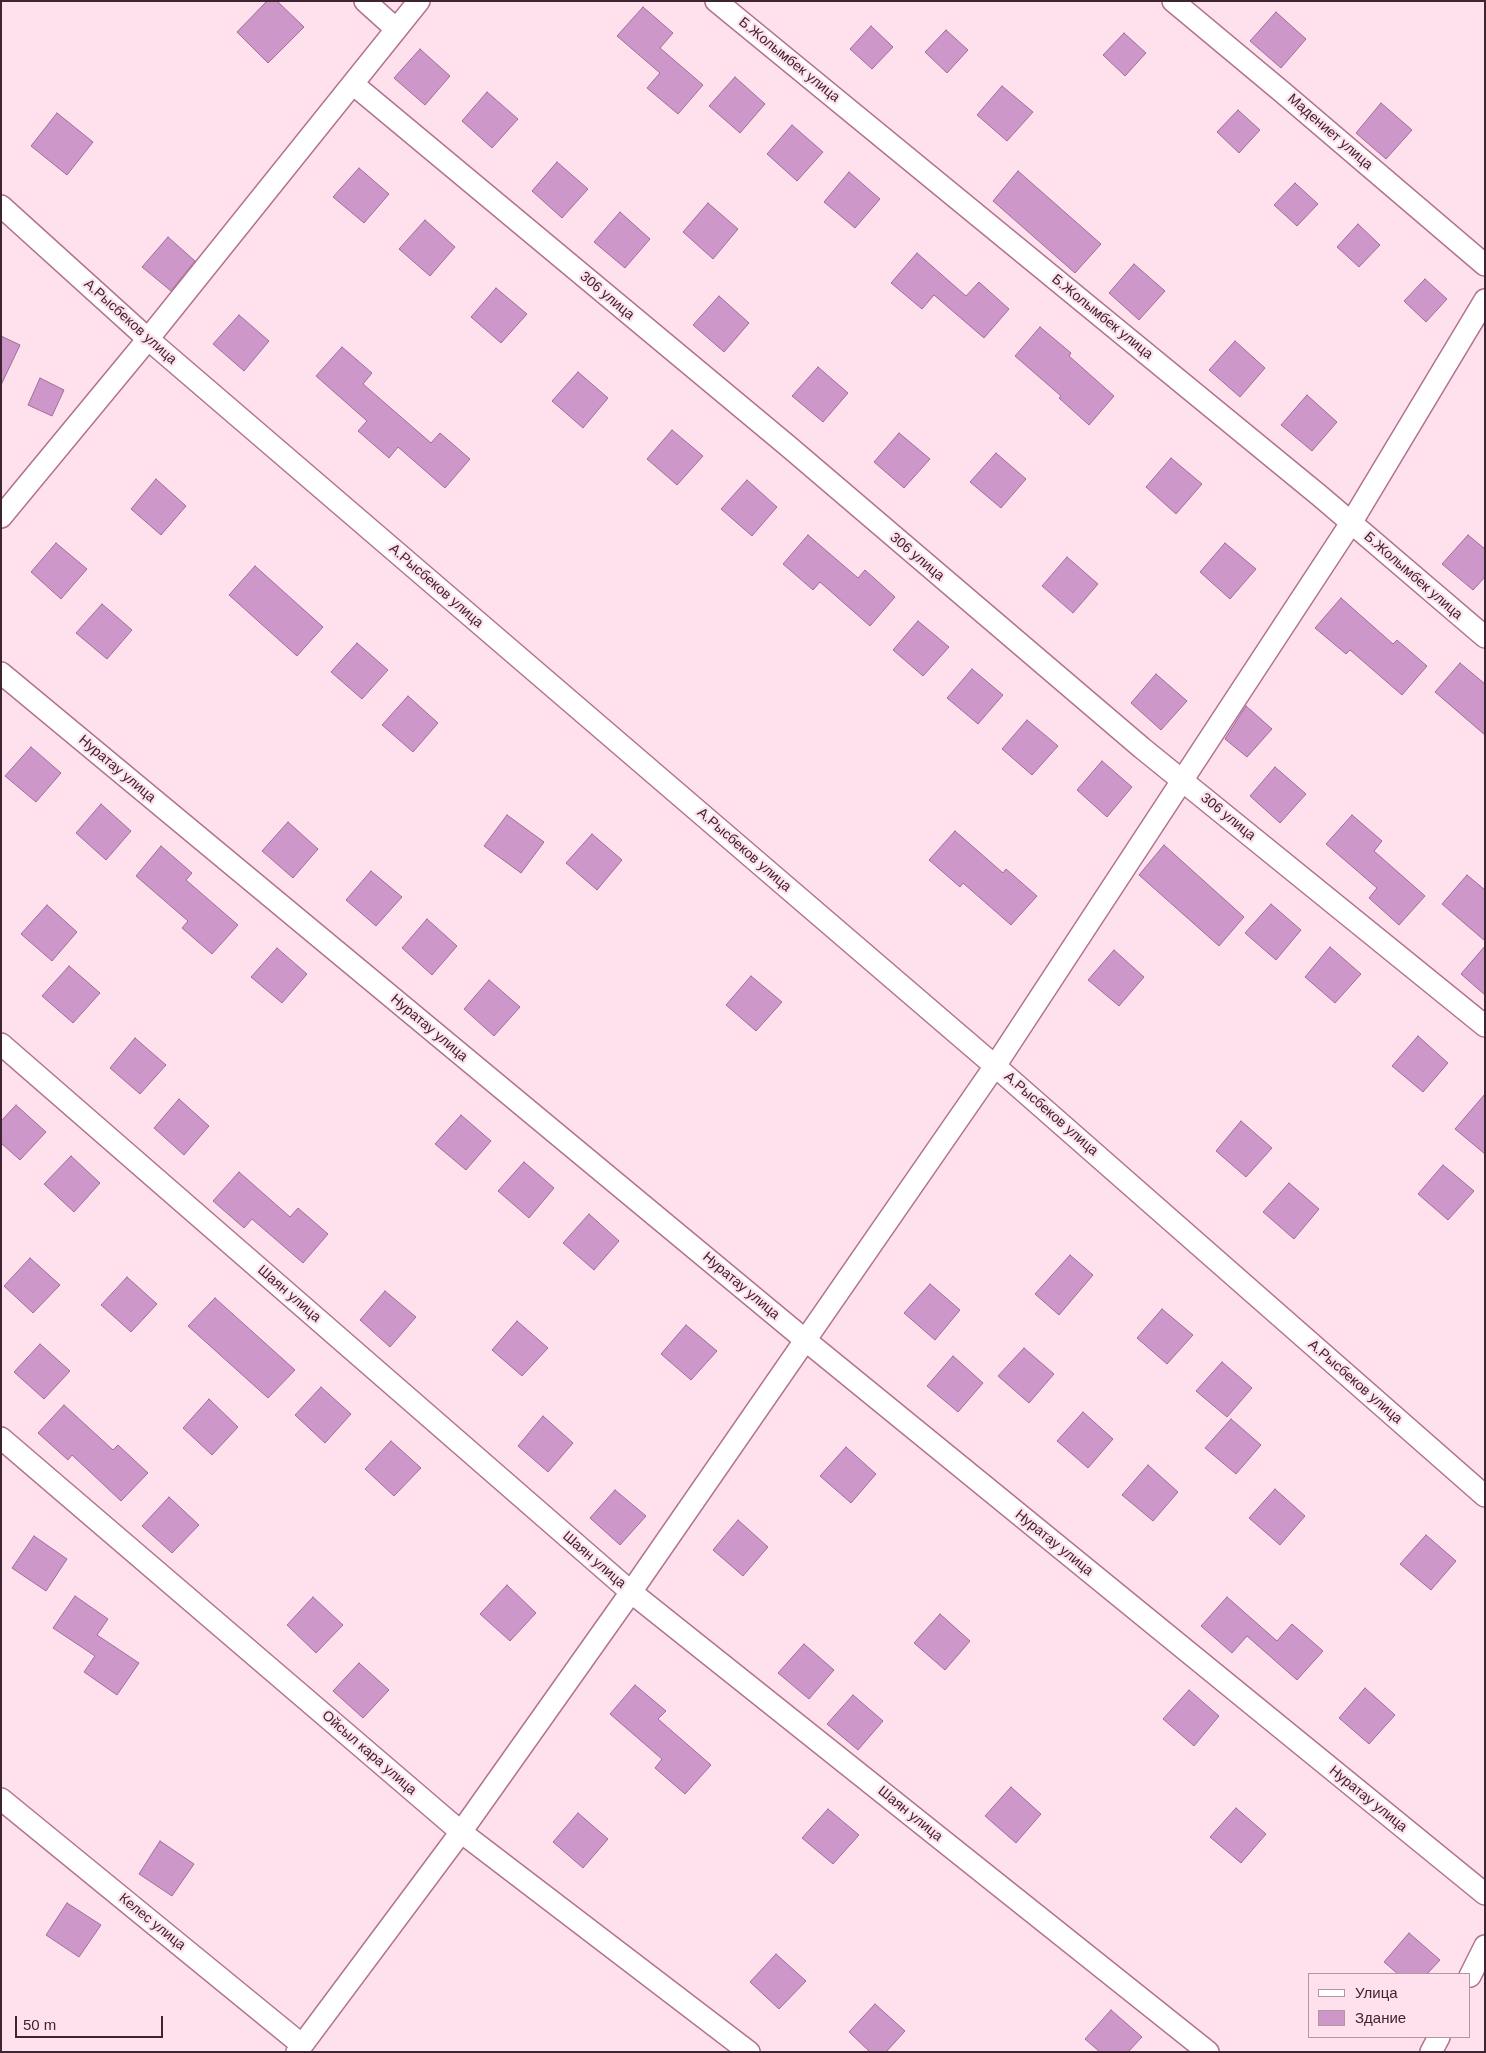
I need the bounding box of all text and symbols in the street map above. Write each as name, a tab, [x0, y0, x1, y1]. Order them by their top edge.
street label: Б.Жолымбек улица	[735, 14, 843, 106]
street label: Мадениет улица	[1284, 90, 1376, 174]
street label: 306 улица	[576, 268, 638, 324]
street label: Б.Жолымбек улица	[1048, 271, 1156, 363]
street label: А.Рысбеков улица	[80, 276, 180, 368]
street label: 306 улица	[886, 529, 948, 585]
street label: Б.Жолымбек улица	[1360, 529, 1466, 623]
street label: А.Рысбеков улица	[386, 541, 486, 631]
street label: Нуратау улица	[75, 732, 159, 806]
street label: 306 улица	[1197, 790, 1259, 844]
street label: А.Рысбеков улица	[694, 805, 794, 895]
street label: Нуратау улица	[387, 991, 471, 1065]
street label: А.Рысбеков улица	[1001, 1069, 1101, 1159]
street label: Нуратау улица	[699, 1249, 783, 1323]
street label: Шаян улица	[254, 1262, 324, 1326]
street label: А.Рысбеков улица	[1305, 1337, 1405, 1427]
street label: Нуратау улица	[1012, 1506, 1096, 1580]
street label: Шаян улица	[559, 1528, 629, 1592]
street label: Ойсыл кара улица	[318, 1707, 420, 1799]
street label: Нуратау улица	[1326, 1762, 1410, 1836]
street label: Шаян улица	[874, 1783, 946, 1845]
street label: Келес улица	[115, 1890, 189, 1954]
legend	[1308, 1973, 1471, 2038]
text: Улица	[1355, 1984, 1398, 2001]
scale bar	[18, 2006, 165, 2038]
text: Здание	[1355, 2009, 1406, 2026]
text: 50 m	[23, 2016, 56, 2033]

